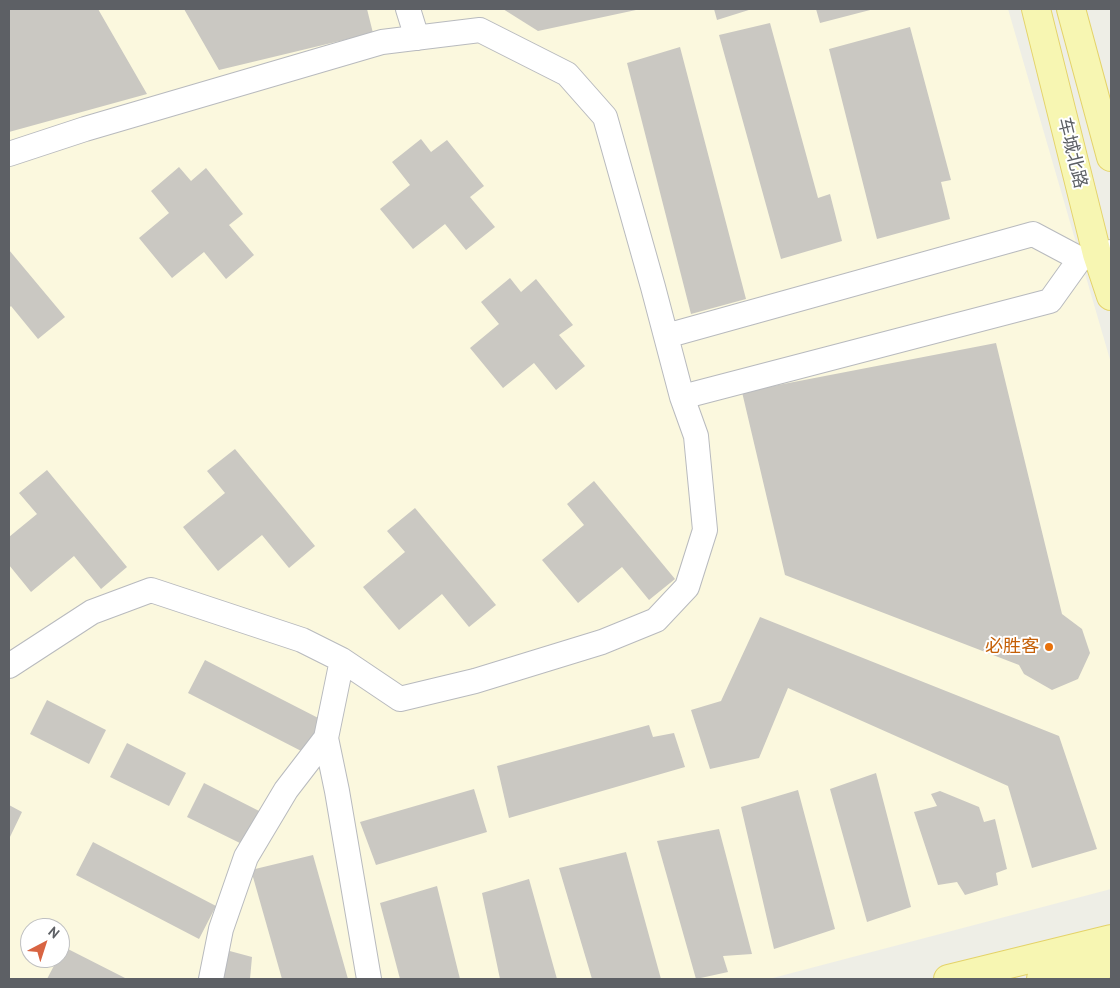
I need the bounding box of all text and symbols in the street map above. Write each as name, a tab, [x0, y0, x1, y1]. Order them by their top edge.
street label: 车城北路	[1053, 115, 1091, 191]
place label: 必胜客	[985, 636, 1039, 658]
marker: 必胜客	[1043, 641, 1055, 653]
north arrow	[20, 918, 70, 968]
text: N	[45, 922, 63, 942]

